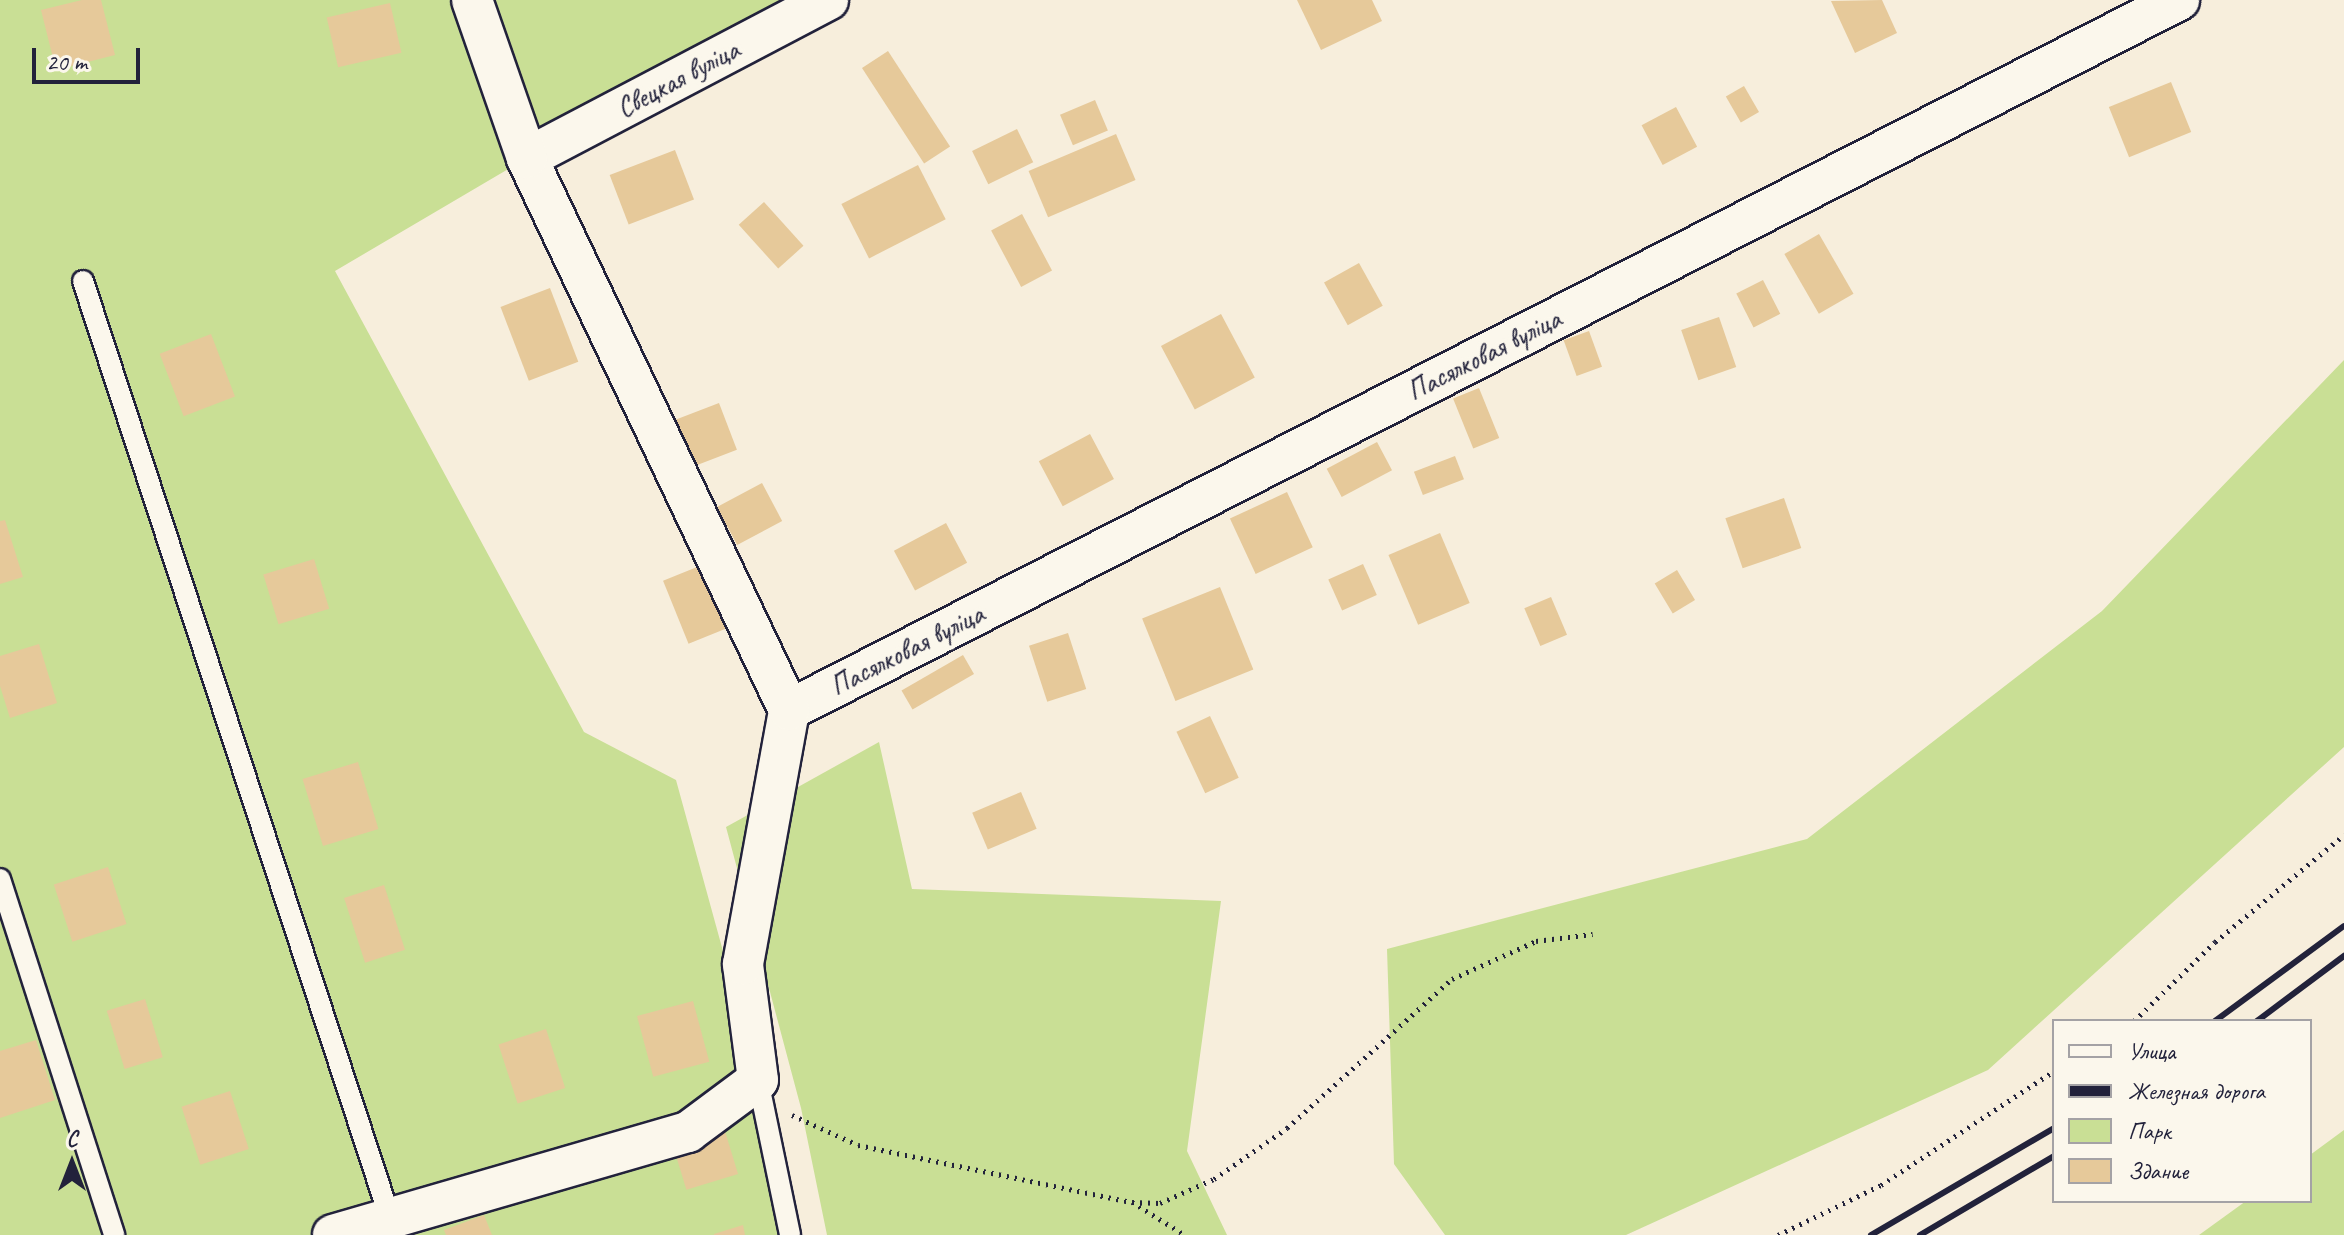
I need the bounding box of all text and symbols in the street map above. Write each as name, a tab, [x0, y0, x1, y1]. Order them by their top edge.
scale bar	[36, 32, 144, 82]
street label: Свецкая вуліца	[611, 33, 745, 125]
text: 20 m	[46, 47, 87, 77]
street label: Пасялковая вуліца	[1402, 302, 1566, 408]
street label: Пасялковая вуліца	[825, 597, 989, 703]
legend	[2052, 1019, 2312, 1203]
text: Улица	[2128, 1036, 2176, 1066]
text: Железная дорога	[2128, 1076, 2265, 1106]
text: Парк	[2128, 1116, 2171, 1146]
north arrow	[32, 1123, 112, 1203]
text: С	[67, 1125, 77, 1153]
text: Здание	[2128, 1156, 2188, 1186]

